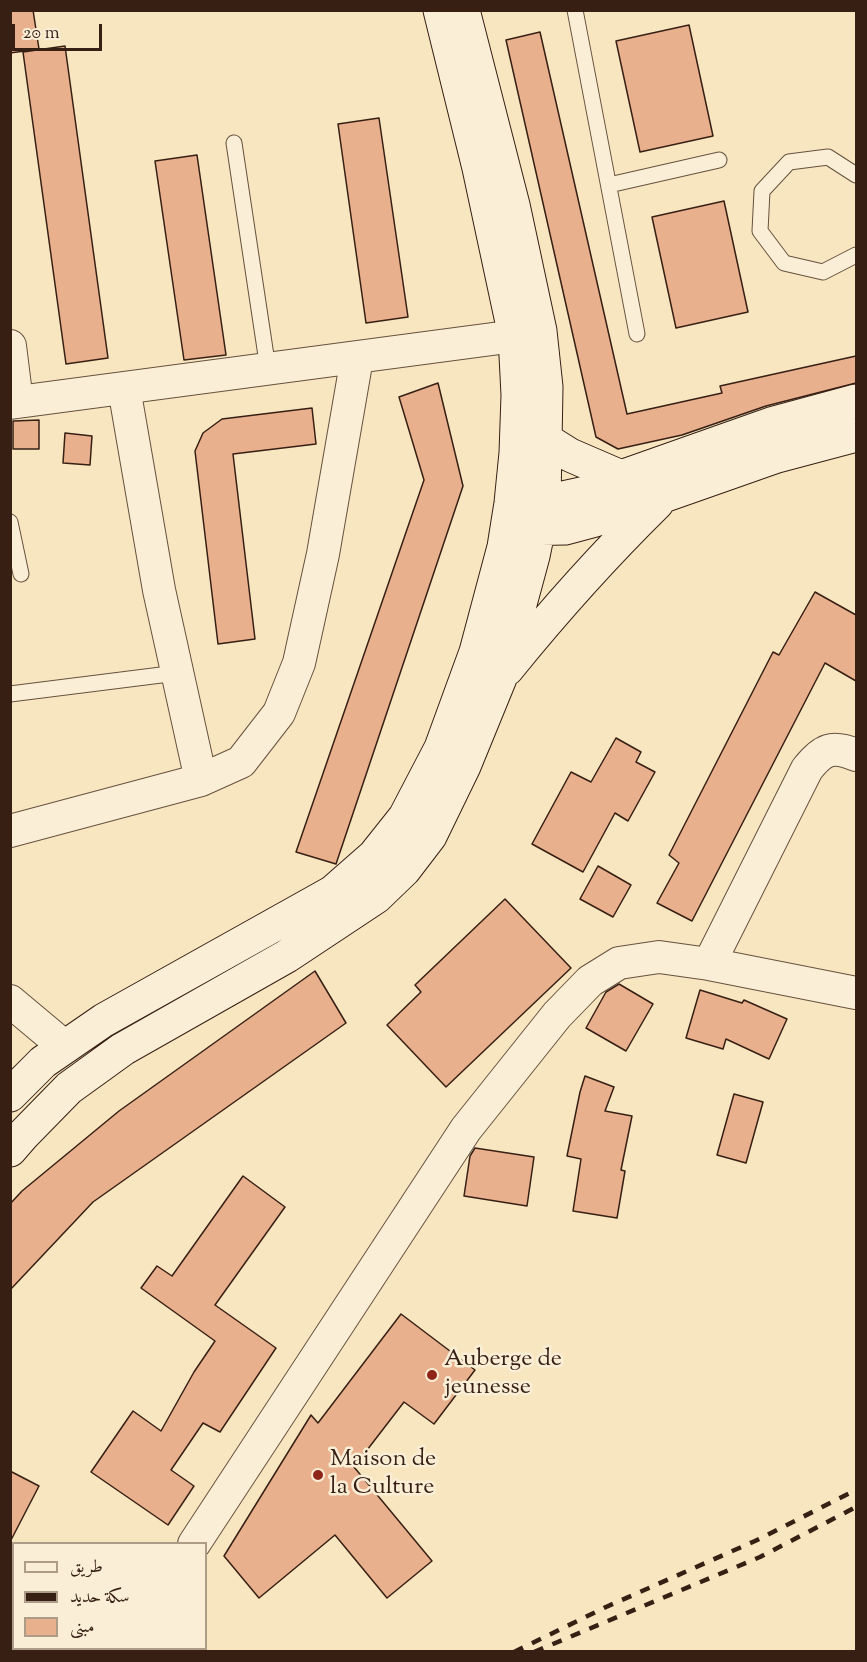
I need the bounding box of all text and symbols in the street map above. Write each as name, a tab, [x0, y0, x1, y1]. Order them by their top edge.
scale bar	[15, 12, 105, 50]
text: 20 m	[23, 21, 60, 47]
place label: Auberge de jeunesse	[444, 1347, 562, 1403]
marker: Auberge de jeunesse	[425, 1368, 439, 1382]
place label: Maison de la Culture	[330, 1447, 436, 1503]
marker: Maison de la Culture	[311, 1468, 325, 1482]
legend	[12, 1542, 207, 1650]
text: طريق	[70, 1555, 103, 1581]
text: سكة حديد	[70, 1585, 130, 1611]
text: مبنى	[70, 1615, 95, 1641]

